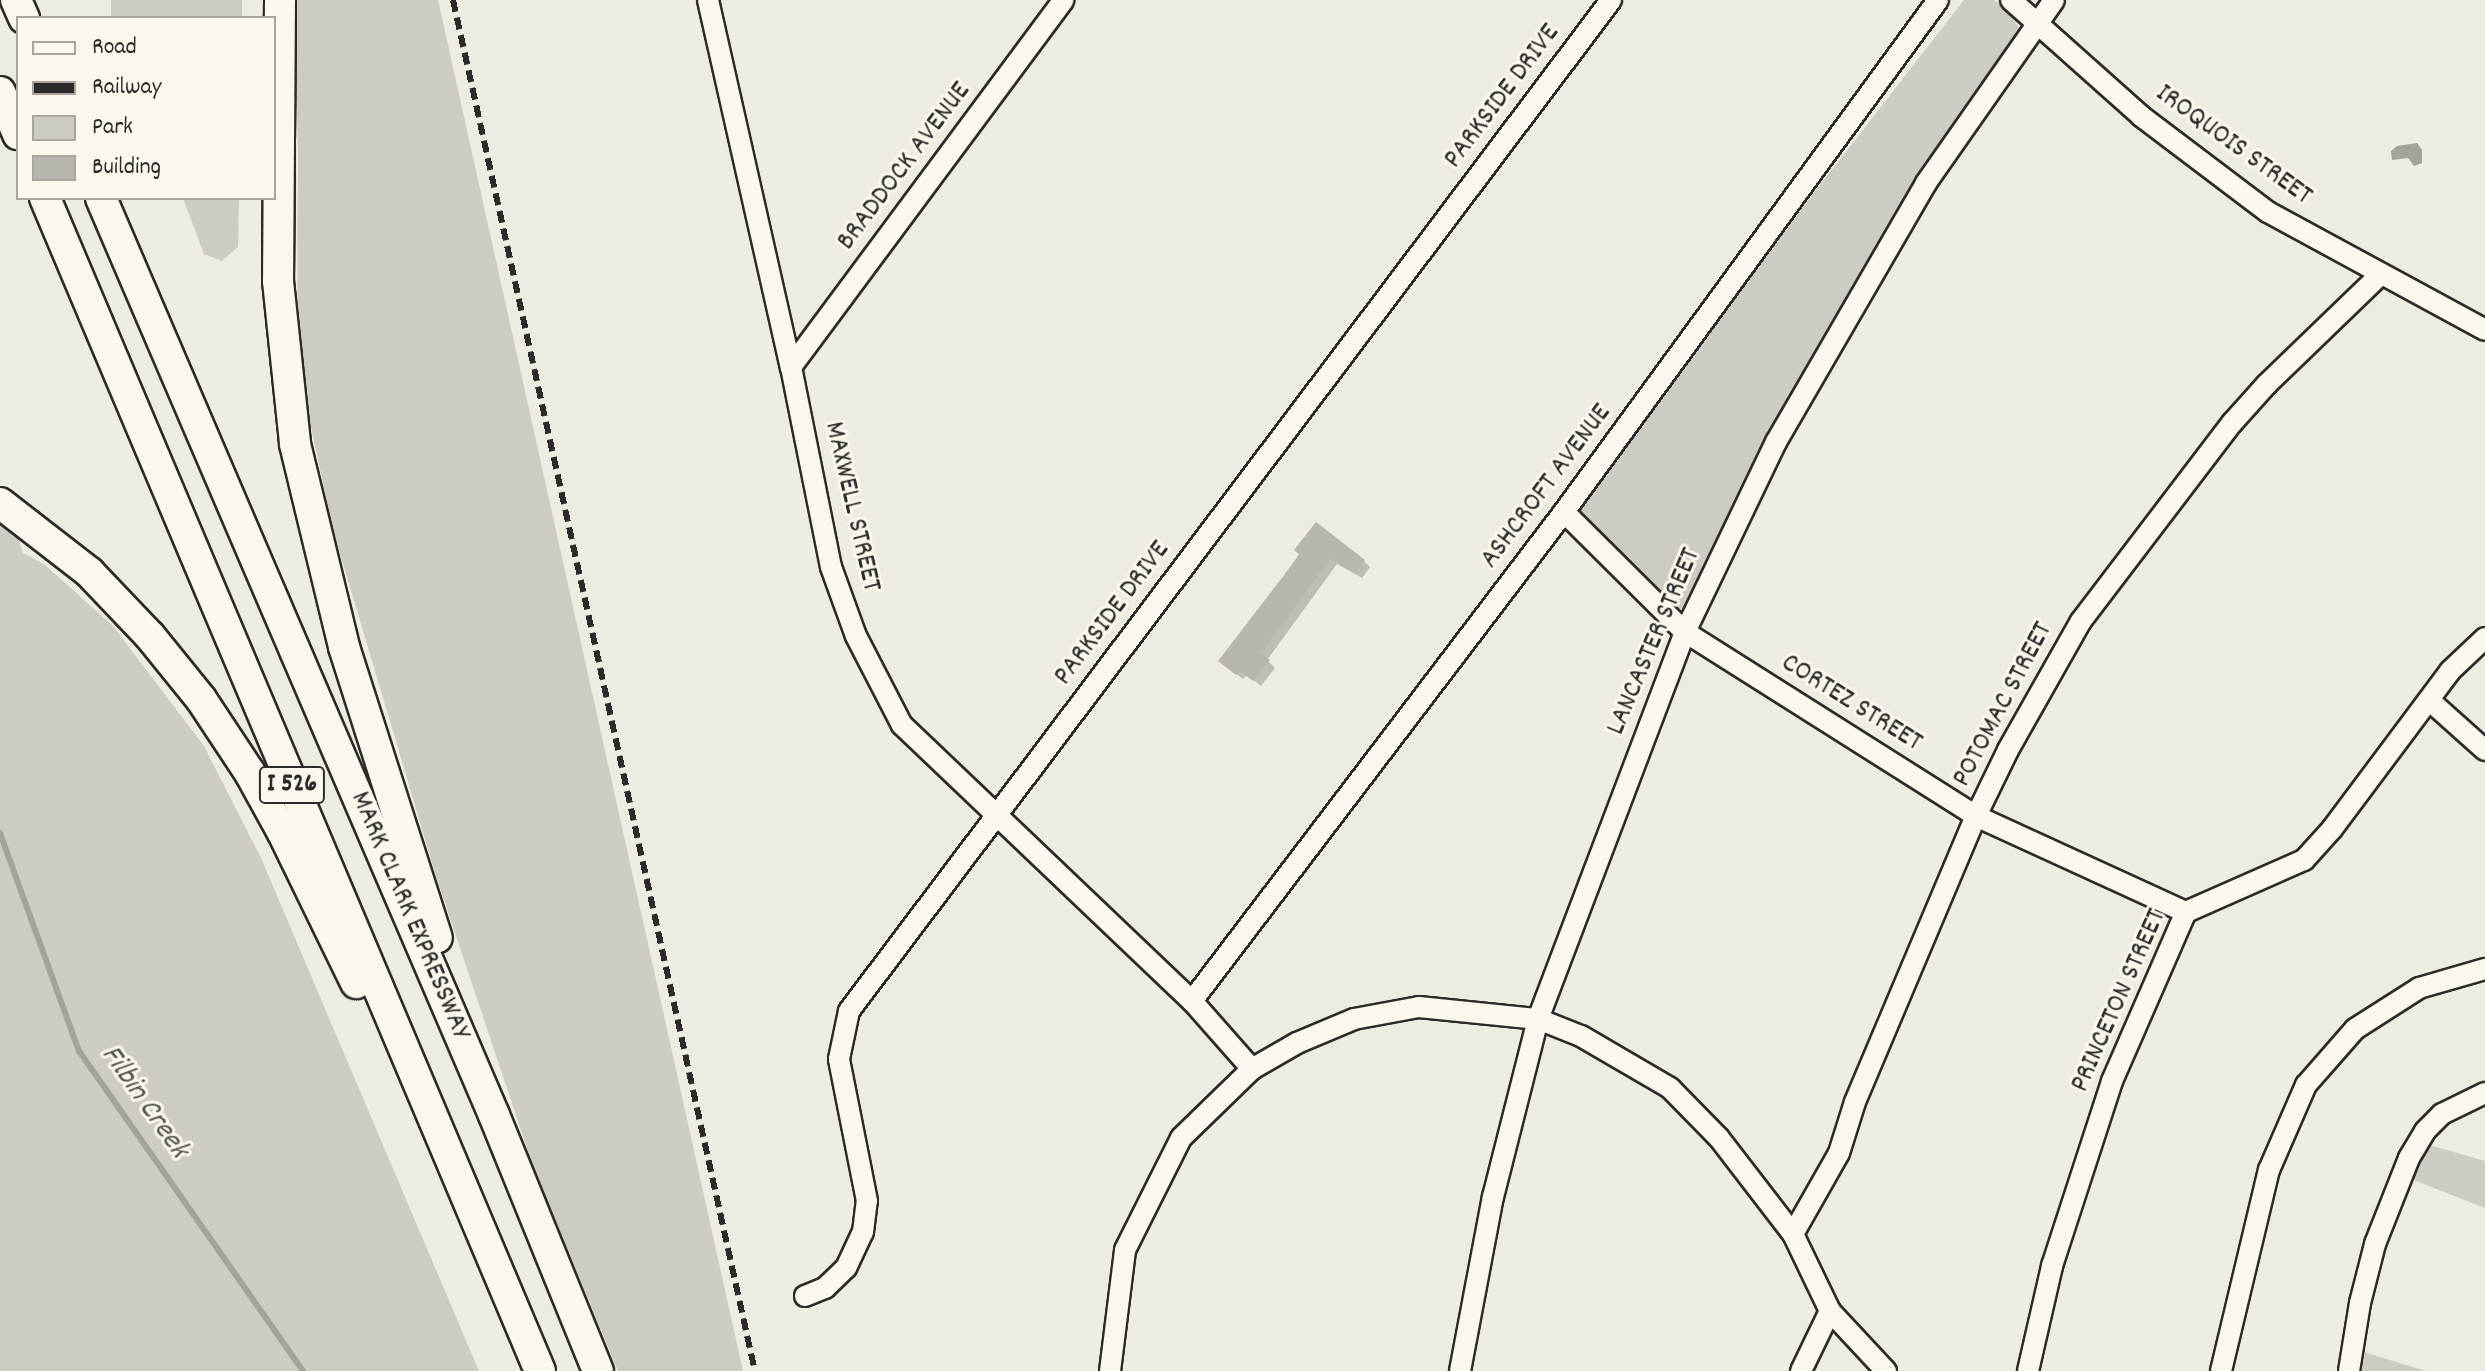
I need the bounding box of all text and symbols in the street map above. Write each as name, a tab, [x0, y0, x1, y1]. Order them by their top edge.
legend	[16, 16, 276, 200]
street label: PARKSIDE DRIVE	[1438, 18, 1568, 176]
text: Road	[92, 31, 137, 65]
text: Railway	[92, 71, 161, 105]
street label: BRADDOCK AVENUE	[831, 76, 979, 258]
street label: IROQUOIS STREET	[2148, 78, 2318, 214]
text: Park	[92, 111, 133, 145]
text: Building	[92, 151, 161, 185]
street label: ASHCROFT AVENUE	[1474, 398, 1620, 576]
street label: MAXWELL STREET	[815, 419, 887, 595]
street label: PARKSIDE DRIVE	[1048, 535, 1178, 693]
street label: LANCASTER STREET	[1600, 543, 1710, 741]
street label: POTOMAC STREET	[1946, 617, 2062, 793]
street label: CORTEZ STREET	[1774, 647, 1928, 761]
road number: I 526	[258, 763, 326, 807]
street label: MARK CLARK EXPRESSWAY	[342, 787, 476, 1045]
street label: PRINCETON STREET	[2065, 904, 2175, 1098]
water label: Filbin Creek	[91, 1039, 195, 1167]

